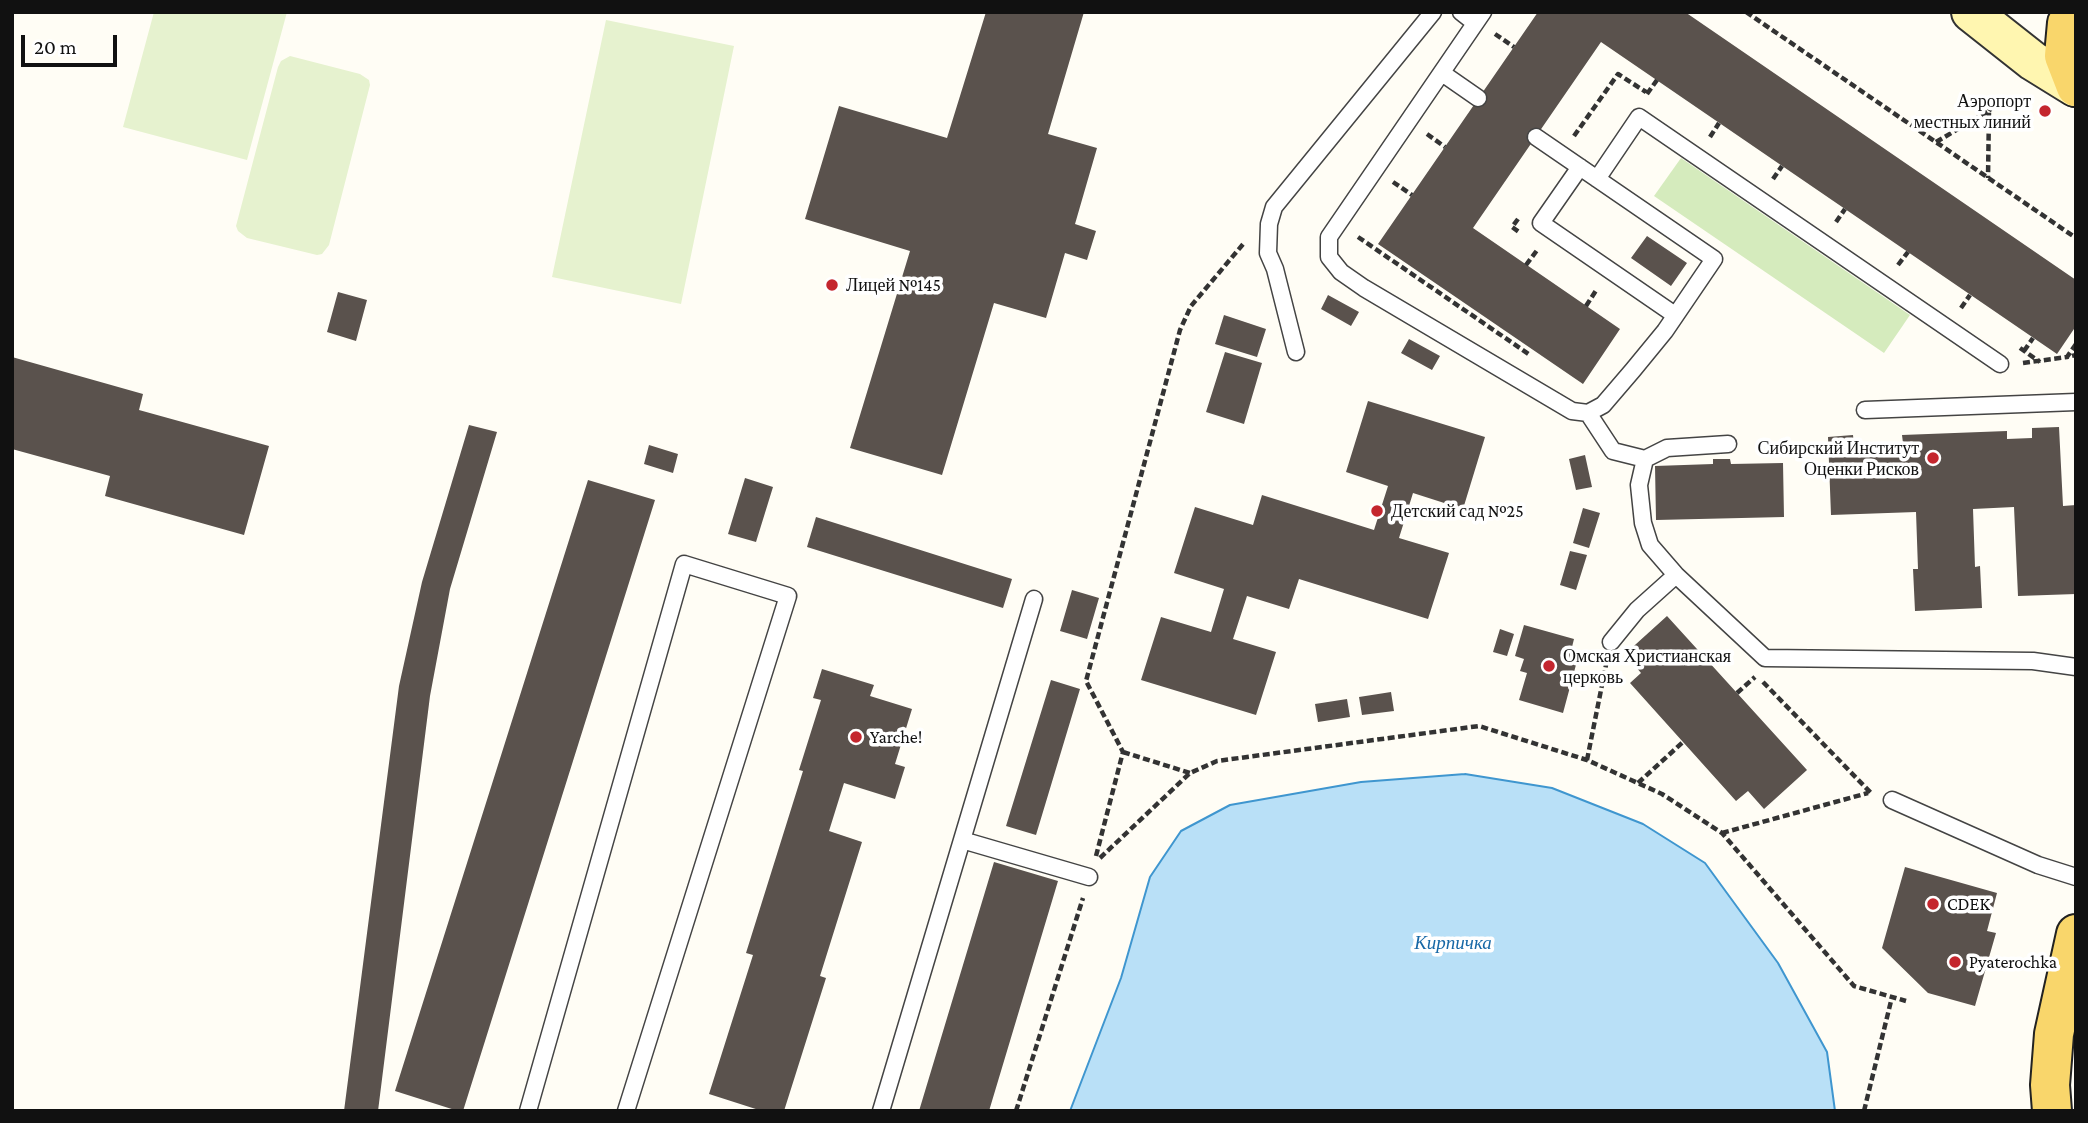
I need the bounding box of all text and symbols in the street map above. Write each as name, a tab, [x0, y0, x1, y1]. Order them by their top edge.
scale bar	[24, 21, 121, 65]
text: 20 m	[34, 35, 77, 59]
place label: Аэропорт местных линий	[1914, 90, 2031, 132]
marker: Аэропорт местных линий	[2037, 103, 2053, 119]
place label: Лицей №145	[846, 274, 941, 296]
marker: Лицей №145	[824, 277, 840, 293]
place label: Сибирский Институт Оценки Рисков	[1758, 437, 1919, 480]
marker: Сибирский Институт Оценки Рисков	[1925, 450, 1941, 466]
place label: Детский сад №25	[1391, 500, 1524, 522]
marker: Детский сад №25	[1369, 503, 1385, 519]
place label: Омская Христианская церковь	[1563, 645, 1731, 688]
marker: Омская Христианская церковь	[1541, 658, 1557, 674]
place label: Yarche!	[870, 726, 922, 748]
marker: Yarche!	[848, 729, 864, 745]
place label: CDEK	[1947, 893, 1990, 915]
marker: CDEK	[1925, 896, 1941, 912]
water label: Кирпичка	[1414, 932, 1492, 954]
place label: Pyaterochka	[1969, 951, 2057, 973]
marker: Pyaterochka	[1947, 954, 1963, 970]

